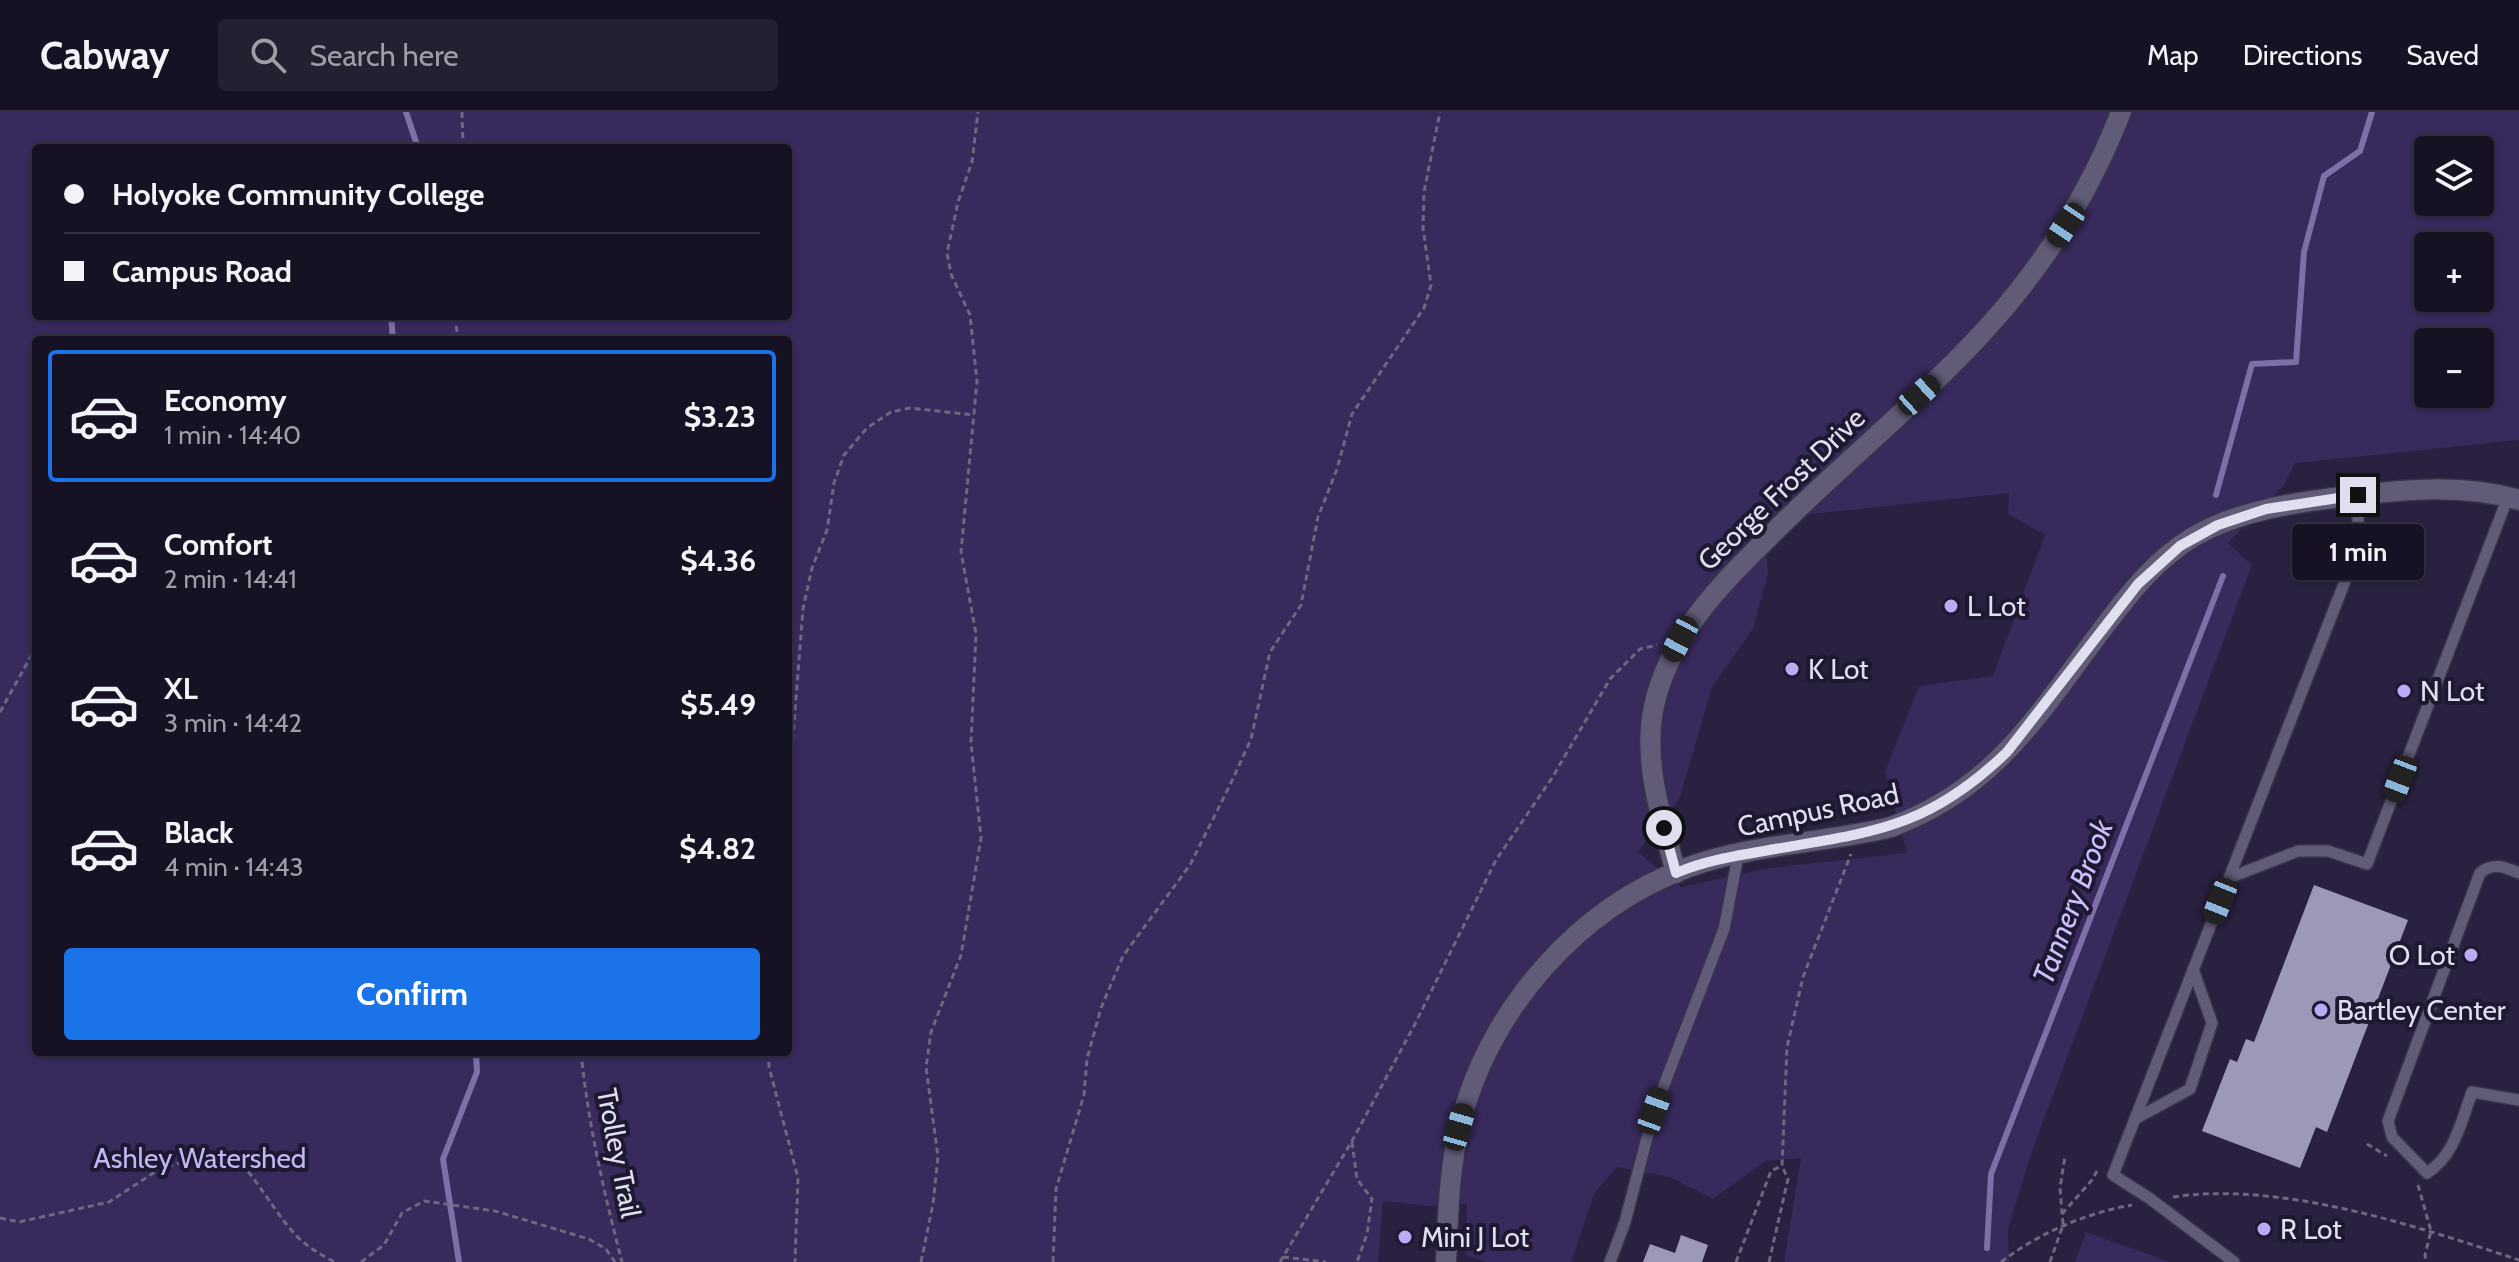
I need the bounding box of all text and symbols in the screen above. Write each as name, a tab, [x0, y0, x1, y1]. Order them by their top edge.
search box	[218, 19, 778, 91]
text: Cabway	[40, 32, 170, 79]
icon: search	[246, 33, 290, 77]
text: Search here	[310, 37, 459, 74]
text: Map	[2147, 38, 2199, 72]
text: Directions	[2243, 38, 2362, 72]
text: Saved	[2406, 38, 2479, 72]
map controls	[2414, 136, 2494, 408]
button: layers	[2414, 136, 2494, 216]
text: Holyoke Community College	[112, 176, 484, 213]
car	[2043, 198, 2089, 252]
button: +	[2414, 232, 2494, 312]
text: Campus Road	[112, 253, 292, 290]
button: −	[2414, 328, 2494, 408]
car	[1893, 370, 1945, 420]
icon: car	[68, 380, 140, 452]
text: Economy	[164, 382, 287, 419]
text: $3.23	[684, 398, 756, 435]
street label: George Frost Drive	[1690, 401, 1872, 577]
text: 1 min · 14:40	[164, 419, 301, 451]
route end	[2340, 477, 2376, 513]
callout: 1 min	[2292, 523, 2424, 579]
icon: car	[68, 524, 140, 596]
text: Comfort	[164, 526, 272, 563]
text: 1 min	[2329, 536, 2387, 568]
text: $4.36	[680, 542, 756, 579]
text: 2 min · 14:41	[164, 563, 297, 595]
place label: L Lot	[1967, 589, 2026, 623]
marker: L Lot	[1942, 597, 1960, 615]
car	[1658, 612, 1702, 666]
place label: K Lot	[1808, 652, 1869, 686]
marker: K Lot	[1783, 660, 1801, 678]
icon: car	[68, 668, 140, 740]
text: XL	[164, 670, 198, 707]
place label: N Lot	[2420, 674, 2484, 708]
marker: N Lot	[2395, 682, 2413, 700]
text: $5.49	[680, 686, 756, 723]
text: 3 min · 14:42	[164, 707, 302, 739]
car	[2380, 752, 2420, 806]
street label: Campus Road	[1734, 776, 1902, 844]
route start	[1646, 810, 1682, 846]
icon: car	[68, 812, 140, 884]
water label: Tannery Brook	[2024, 813, 2121, 989]
text: Black	[164, 814, 234, 851]
text: $4.82	[679, 830, 756, 867]
text: 4 min · 14:43	[164, 851, 304, 883]
car	[2200, 874, 2240, 928]
place label: O Lot	[2389, 938, 2455, 972]
marker: O Lot	[2462, 946, 2480, 964]
button: Confirm	[64, 948, 760, 1040]
place label: Bartley Center	[2337, 993, 2506, 1027]
marker: Bartley Center	[2312, 1001, 2330, 1019]
car	[1635, 1084, 1673, 1138]
street label: Trolley Trail	[590, 1085, 648, 1221]
car	[1441, 1101, 1477, 1153]
park label: Ashley Watershed	[94, 1141, 306, 1175]
place label: R Lot	[2280, 1212, 2342, 1246]
place label: Mini J Lot	[1421, 1220, 1529, 1254]
marker: R Lot	[2255, 1220, 2273, 1238]
marker: Mini J Lot	[1396, 1228, 1414, 1246]

